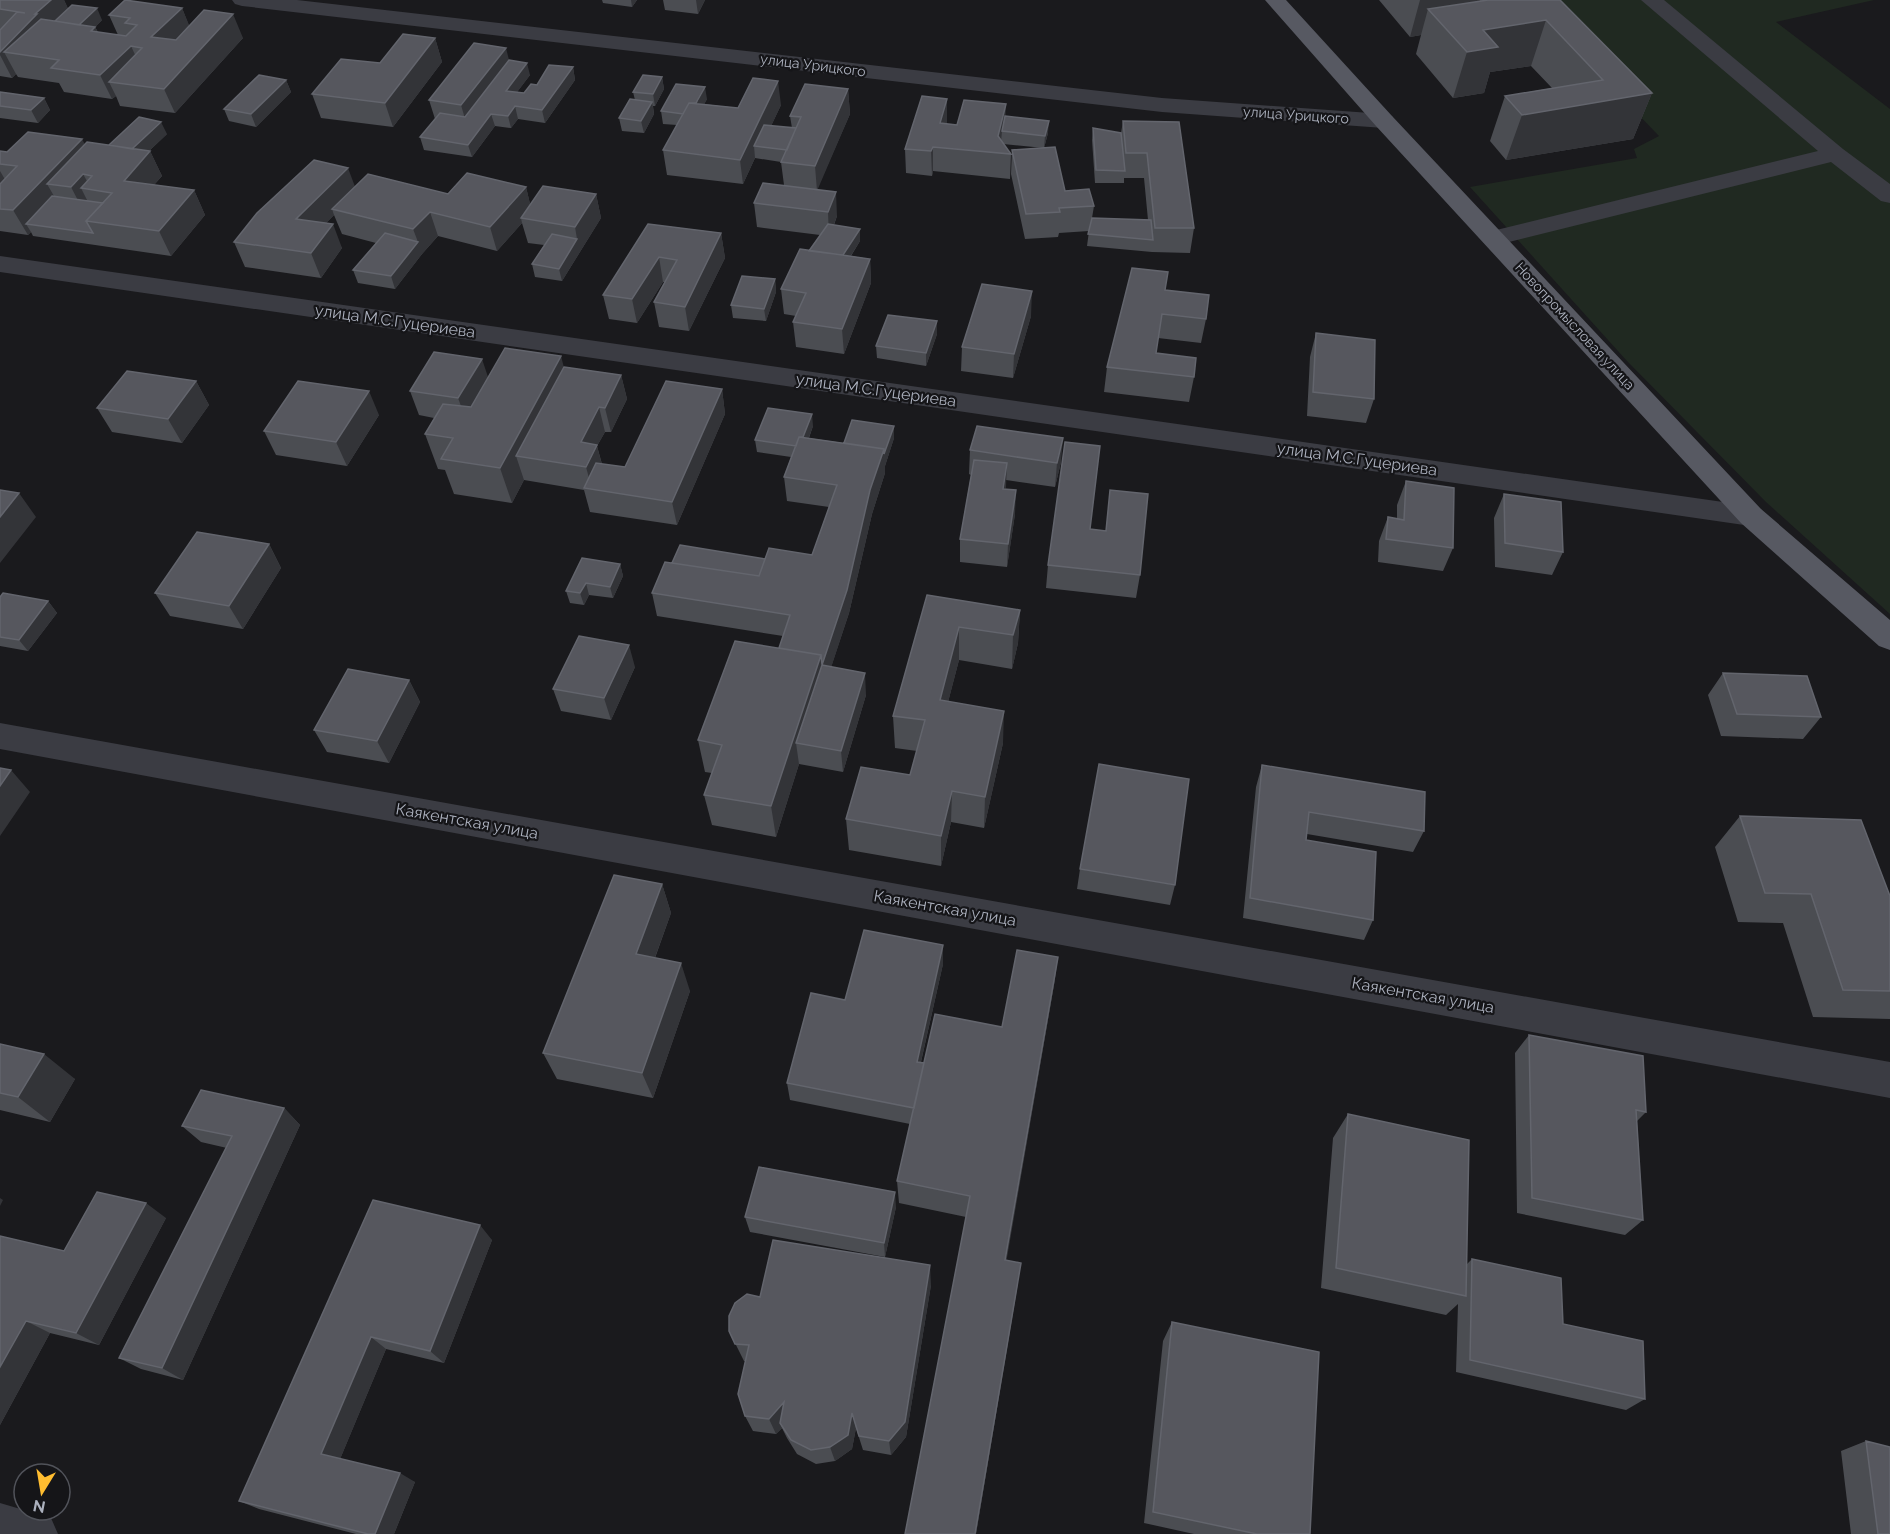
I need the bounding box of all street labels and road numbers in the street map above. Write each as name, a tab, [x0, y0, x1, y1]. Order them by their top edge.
street label: улица Урицкого	[759, 51, 867, 79]
street label: улица Урицкого	[1243, 103, 1349, 127]
street label: Новопромысловая улица	[1512, 259, 1638, 393]
street label: улица М.С.Гуцериева	[314, 300, 476, 342]
street label: улица М.С.Гуцериева	[795, 369, 957, 411]
street label: улица М.С.Гуцериева	[1276, 438, 1438, 480]
street label: Каякентская улица	[394, 799, 540, 843]
street label: Каякентская улица	[872, 886, 1018, 930]
street label: Каякентская улица	[1350, 973, 1496, 1017]

